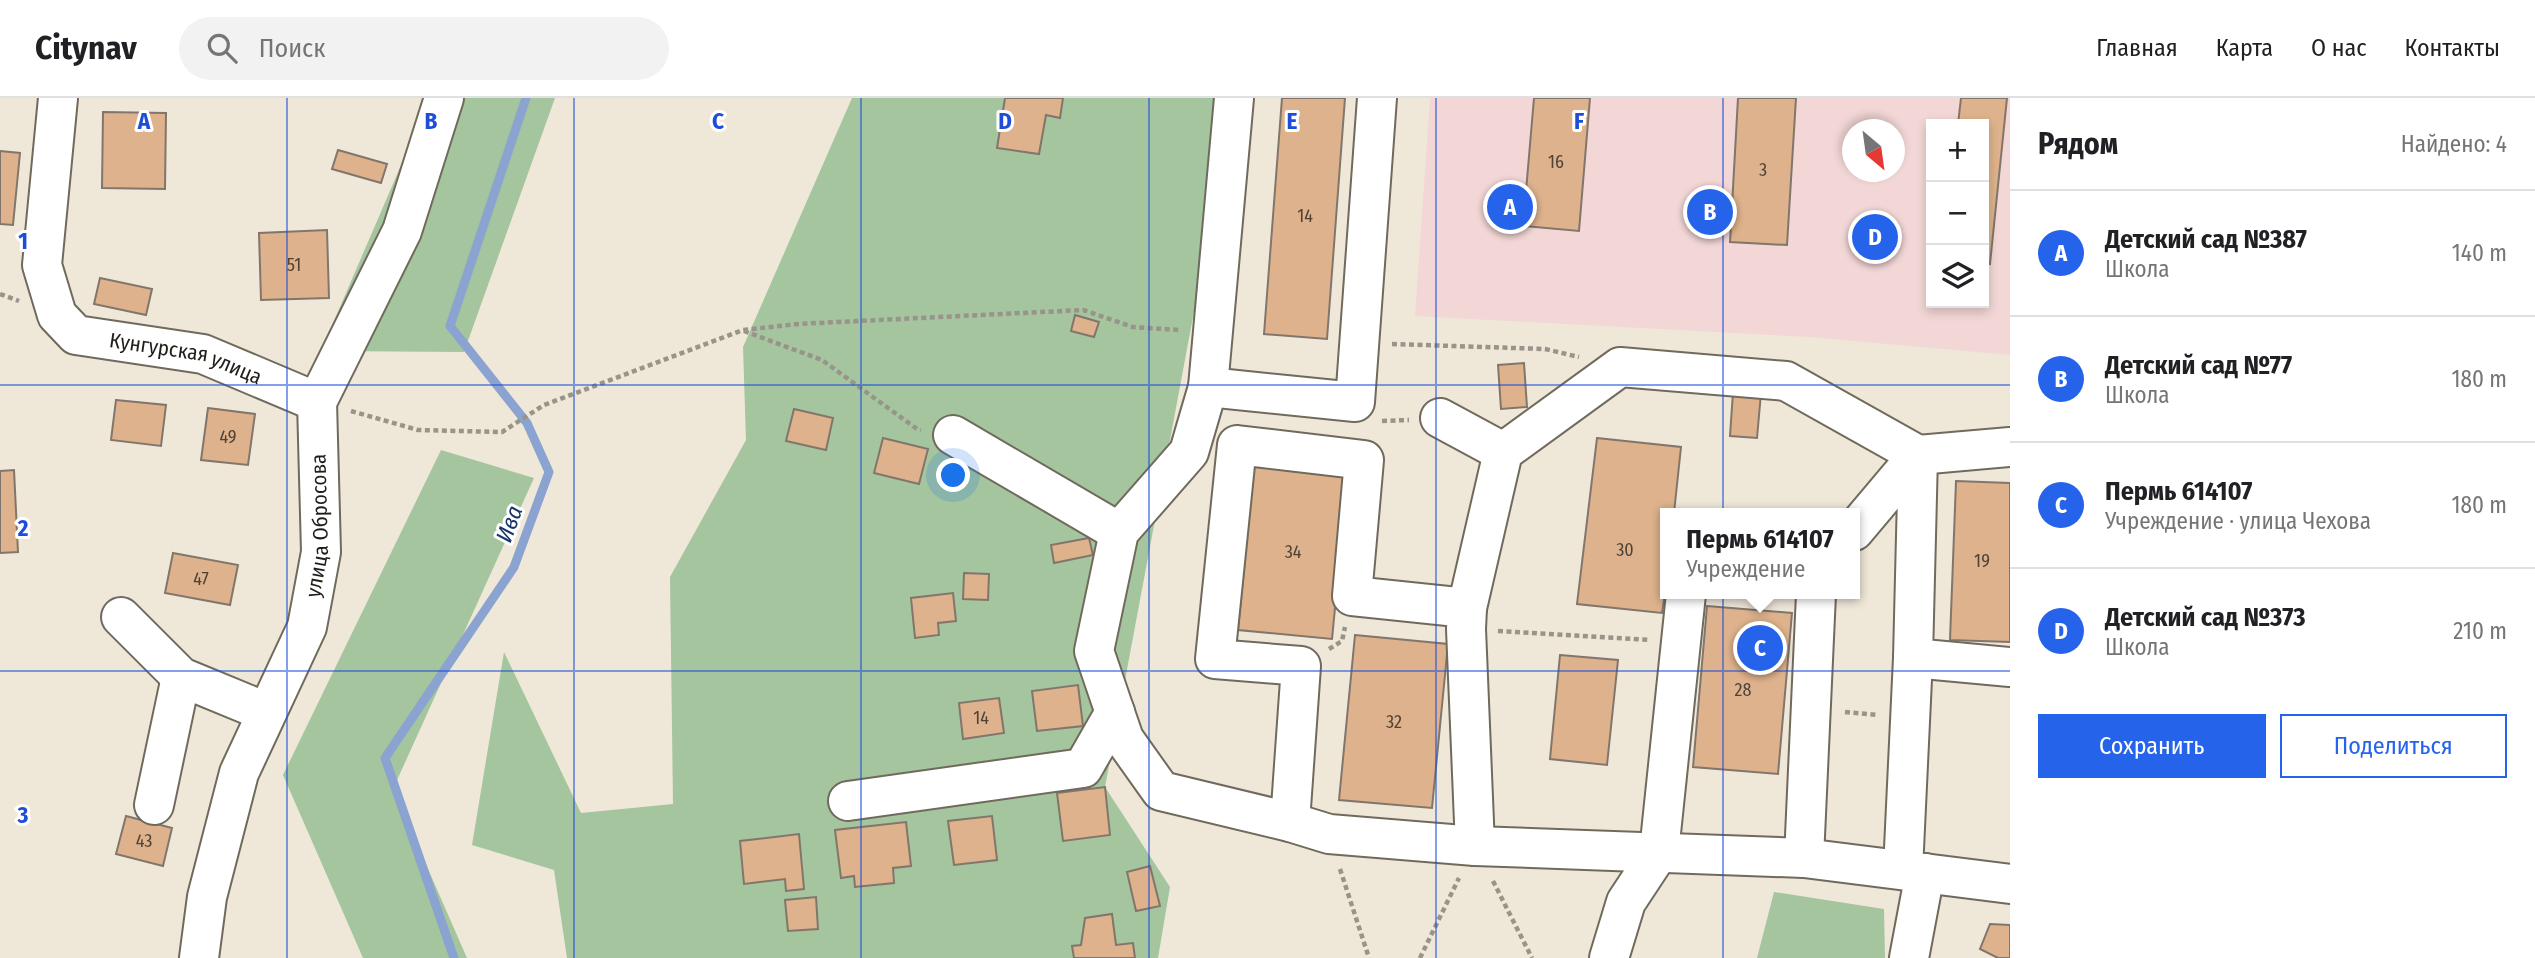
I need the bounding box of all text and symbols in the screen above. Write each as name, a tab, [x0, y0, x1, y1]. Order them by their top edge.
search box	[179, 17, 669, 80]
text: Citynav	[35, 28, 137, 68]
icon: search	[203, 29, 241, 67]
text: Поиск	[259, 33, 325, 64]
text: Главная	[2096, 34, 2178, 62]
text: Карта	[2216, 34, 2273, 62]
text: О нас	[2311, 34, 2366, 62]
text: Контакты	[2404, 34, 2500, 62]
text: A	[137, 107, 151, 135]
text: B	[425, 107, 438, 135]
text: C	[712, 107, 724, 135]
text: D	[998, 107, 1012, 135]
text: E	[1287, 107, 1298, 135]
text: F	[1574, 107, 1584, 135]
north arrow	[1842, 119, 1905, 182]
map controls	[1926, 119, 1989, 308]
button: +	[1926, 119, 1989, 182]
text: Рядом	[2038, 126, 2118, 162]
text: Найдено: 4	[2401, 130, 2507, 158]
house number: 16	[1548, 151, 1564, 173]
house number: 3	[1759, 159, 1767, 181]
pin: A	[1487, 181, 1533, 233]
button: −	[1926, 182, 1989, 245]
pin: B	[1687, 186, 1733, 238]
house number: 14	[1297, 205, 1313, 227]
pin: D	[1852, 211, 1898, 263]
text: Детский сад №387	[2105, 224, 2307, 255]
text: 1	[18, 227, 28, 255]
text: A	[2055, 239, 2067, 267]
text: 140 m	[2452, 239, 2507, 267]
button: layers	[1926, 245, 1989, 308]
house number: 51	[287, 254, 301, 276]
text: Школа	[2105, 255, 2170, 283]
street label: Кунгурская улица	[108, 327, 266, 390]
text: Детский сад №77	[2105, 350, 2292, 381]
text: B	[2055, 365, 2067, 393]
text: 180 m	[2451, 365, 2507, 393]
text: Школа	[2105, 381, 2170, 409]
house number: 49	[219, 426, 237, 448]
street label: улица Обросова	[300, 454, 334, 600]
your location	[936, 458, 970, 492]
text: Пермь 614107	[2105, 476, 2252, 507]
text: C	[2055, 491, 2067, 519]
text: 180 m	[2451, 491, 2507, 519]
water label: Ива	[490, 502, 528, 546]
text: Учреждение · улица Чехова	[2105, 507, 2371, 535]
popup	[1660, 508, 1860, 599]
text: 2	[17, 514, 29, 542]
text: Пермь 614107	[1686, 524, 1834, 555]
house number: 30	[1616, 539, 1634, 561]
house number: 34	[1285, 541, 1302, 563]
house number: 19	[1974, 550, 1990, 572]
text: Учреждение	[1686, 555, 1805, 583]
house number: 47	[193, 568, 209, 590]
text: Детский сад №373	[2105, 602, 2306, 633]
text: D	[2054, 617, 2068, 645]
text: 210 m	[2453, 617, 2507, 645]
pin: C	[1737, 622, 1783, 674]
text: Школа	[2105, 633, 2170, 661]
house number: 28	[1735, 679, 1751, 701]
house number: 14	[973, 707, 989, 729]
house number: 32	[1386, 711, 1402, 733]
button: Сохранить	[2038, 714, 2266, 778]
button: Поделиться	[2280, 714, 2507, 778]
text: 3	[17, 801, 29, 829]
house number: 43	[136, 830, 152, 852]

